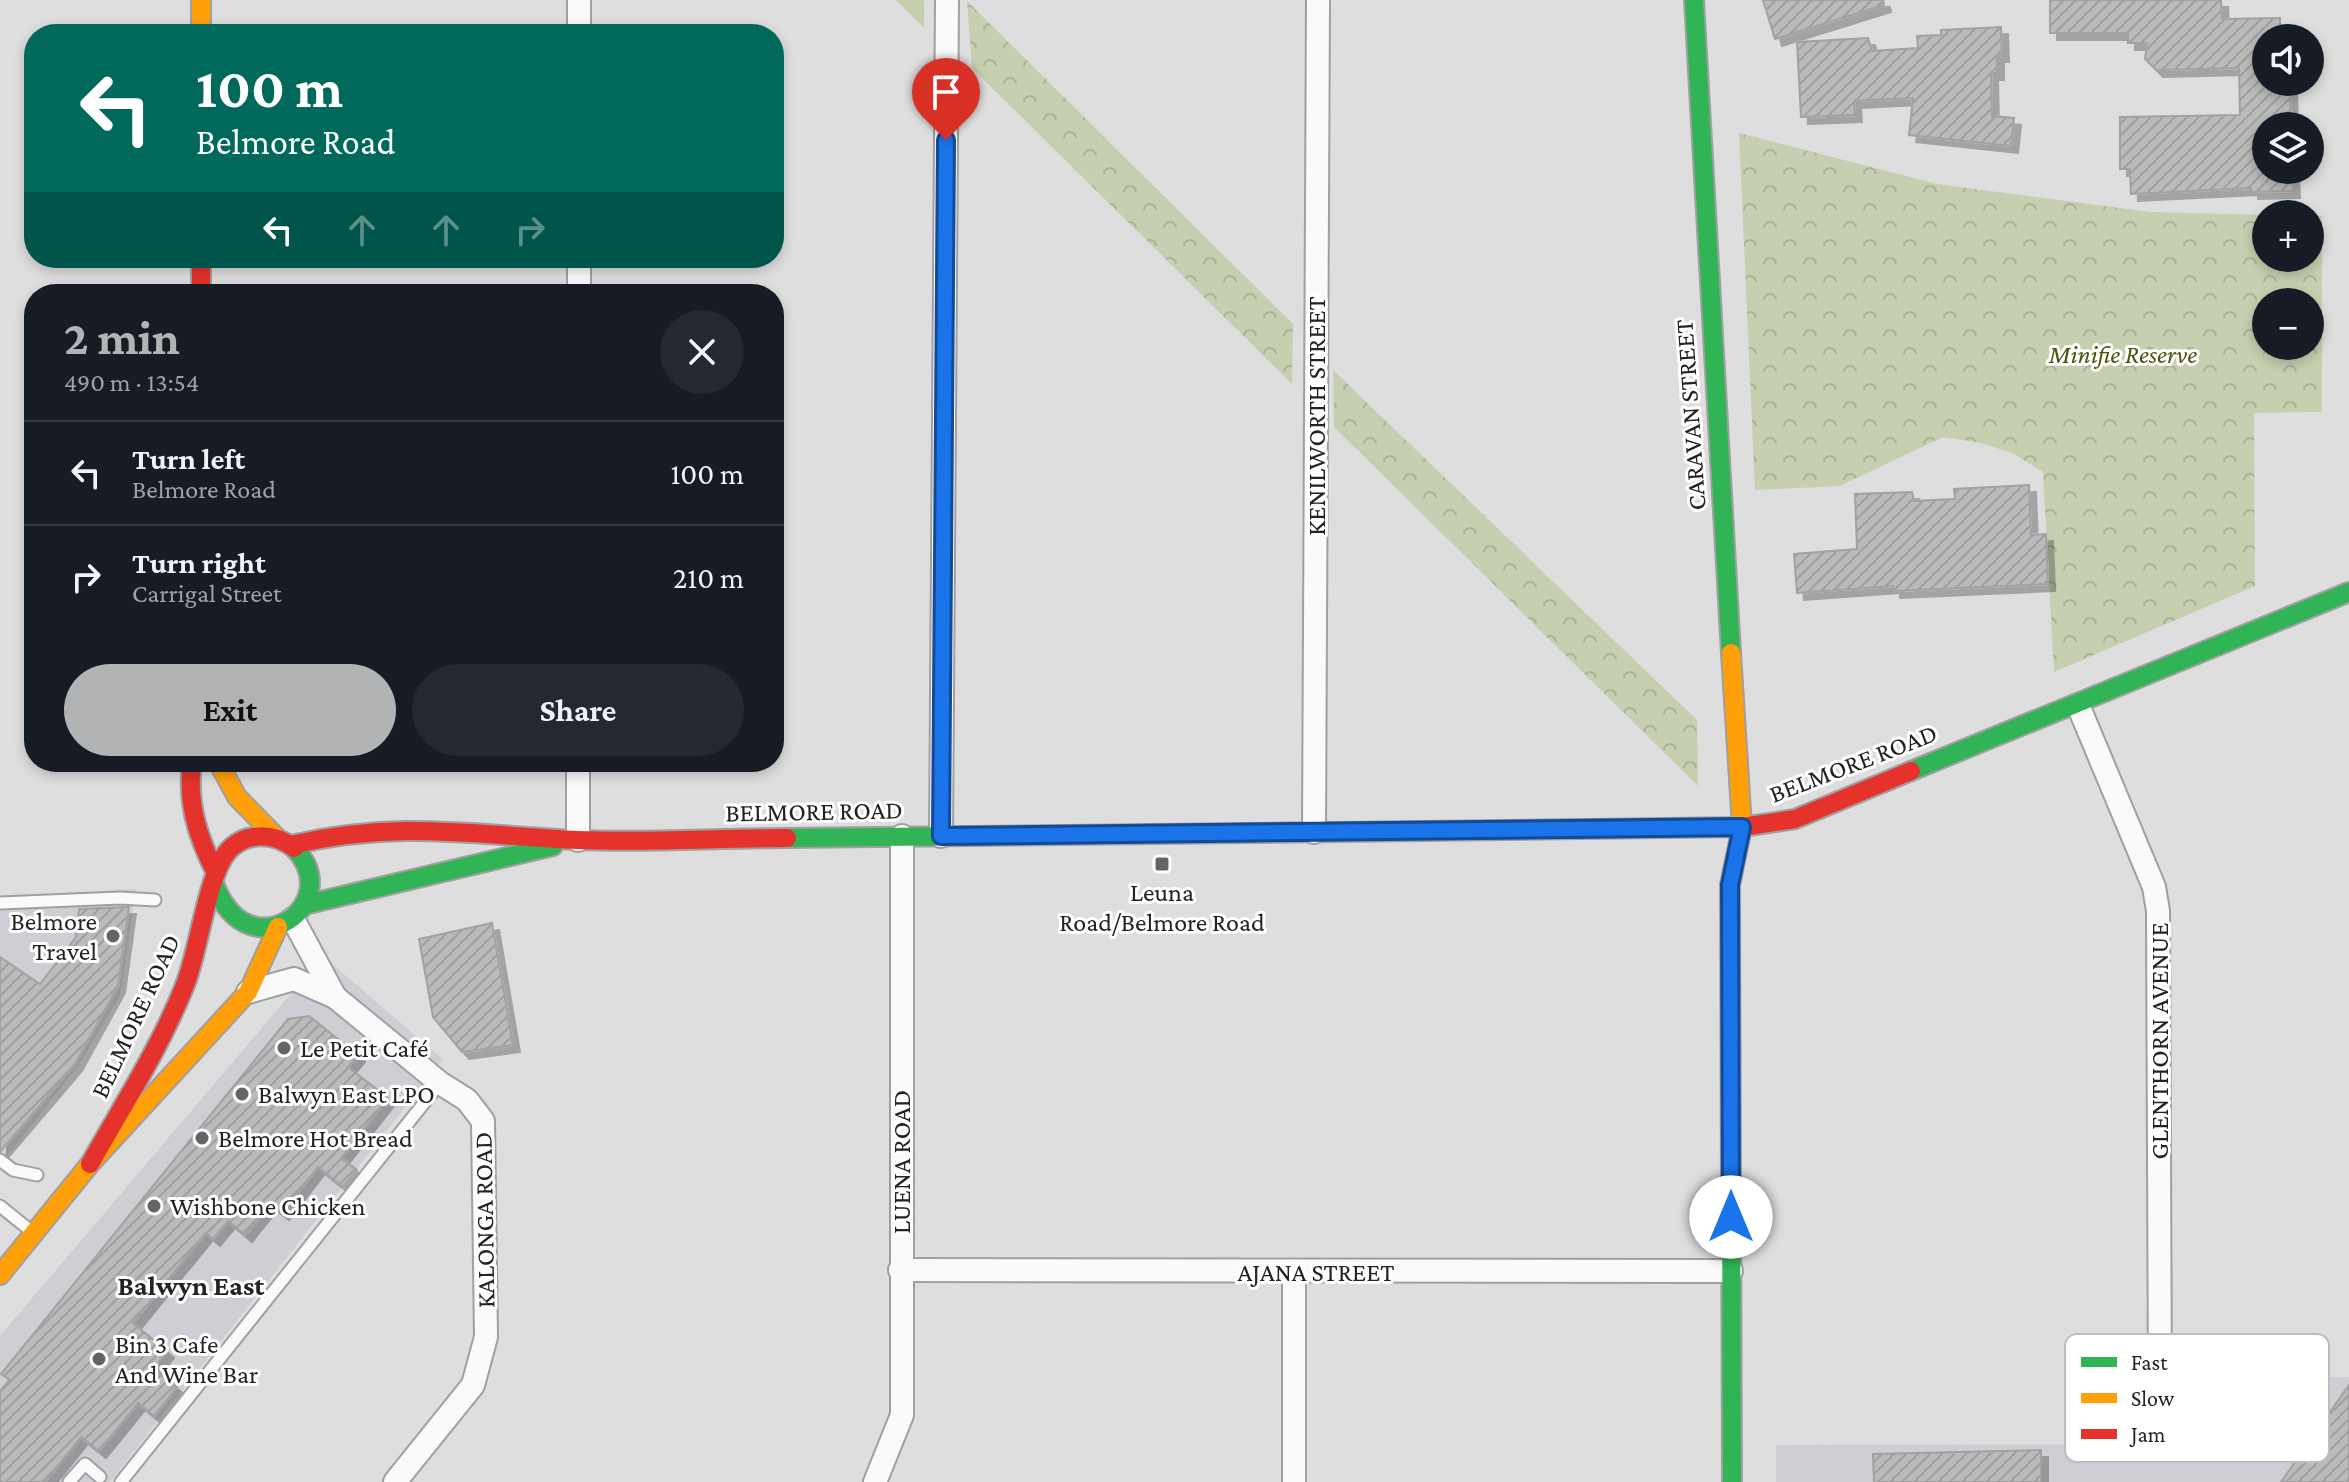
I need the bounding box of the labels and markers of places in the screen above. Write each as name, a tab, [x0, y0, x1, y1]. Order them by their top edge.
pin	[912, 58, 980, 140]
marker: Leuna Road/Belmore Road	[1153, 855, 1171, 873]
place label: Leuna Road/Belmore Road	[1059, 878, 1265, 937]
place label: Belmore Travel	[11, 907, 97, 966]
marker: Belmore Travel	[104, 927, 122, 945]
place label: Le Petit Café	[300, 1034, 428, 1063]
marker: Le Petit Café	[275, 1039, 293, 1057]
place label: Balwyn East LPO	[258, 1080, 435, 1109]
marker: Balwyn East LPO	[233, 1085, 251, 1103]
place label: Belmore Hot Bread	[218, 1124, 413, 1153]
marker: Belmore Hot Bread	[193, 1129, 211, 1147]
place label: Wishbone Chicken	[170, 1192, 365, 1221]
marker: Wishbone Chicken	[145, 1197, 163, 1215]
place label: Bin 3 Cafe And Wine Bar	[115, 1330, 258, 1389]
marker: Bin 3 Cafe And Wine Bar	[90, 1350, 108, 1368]

